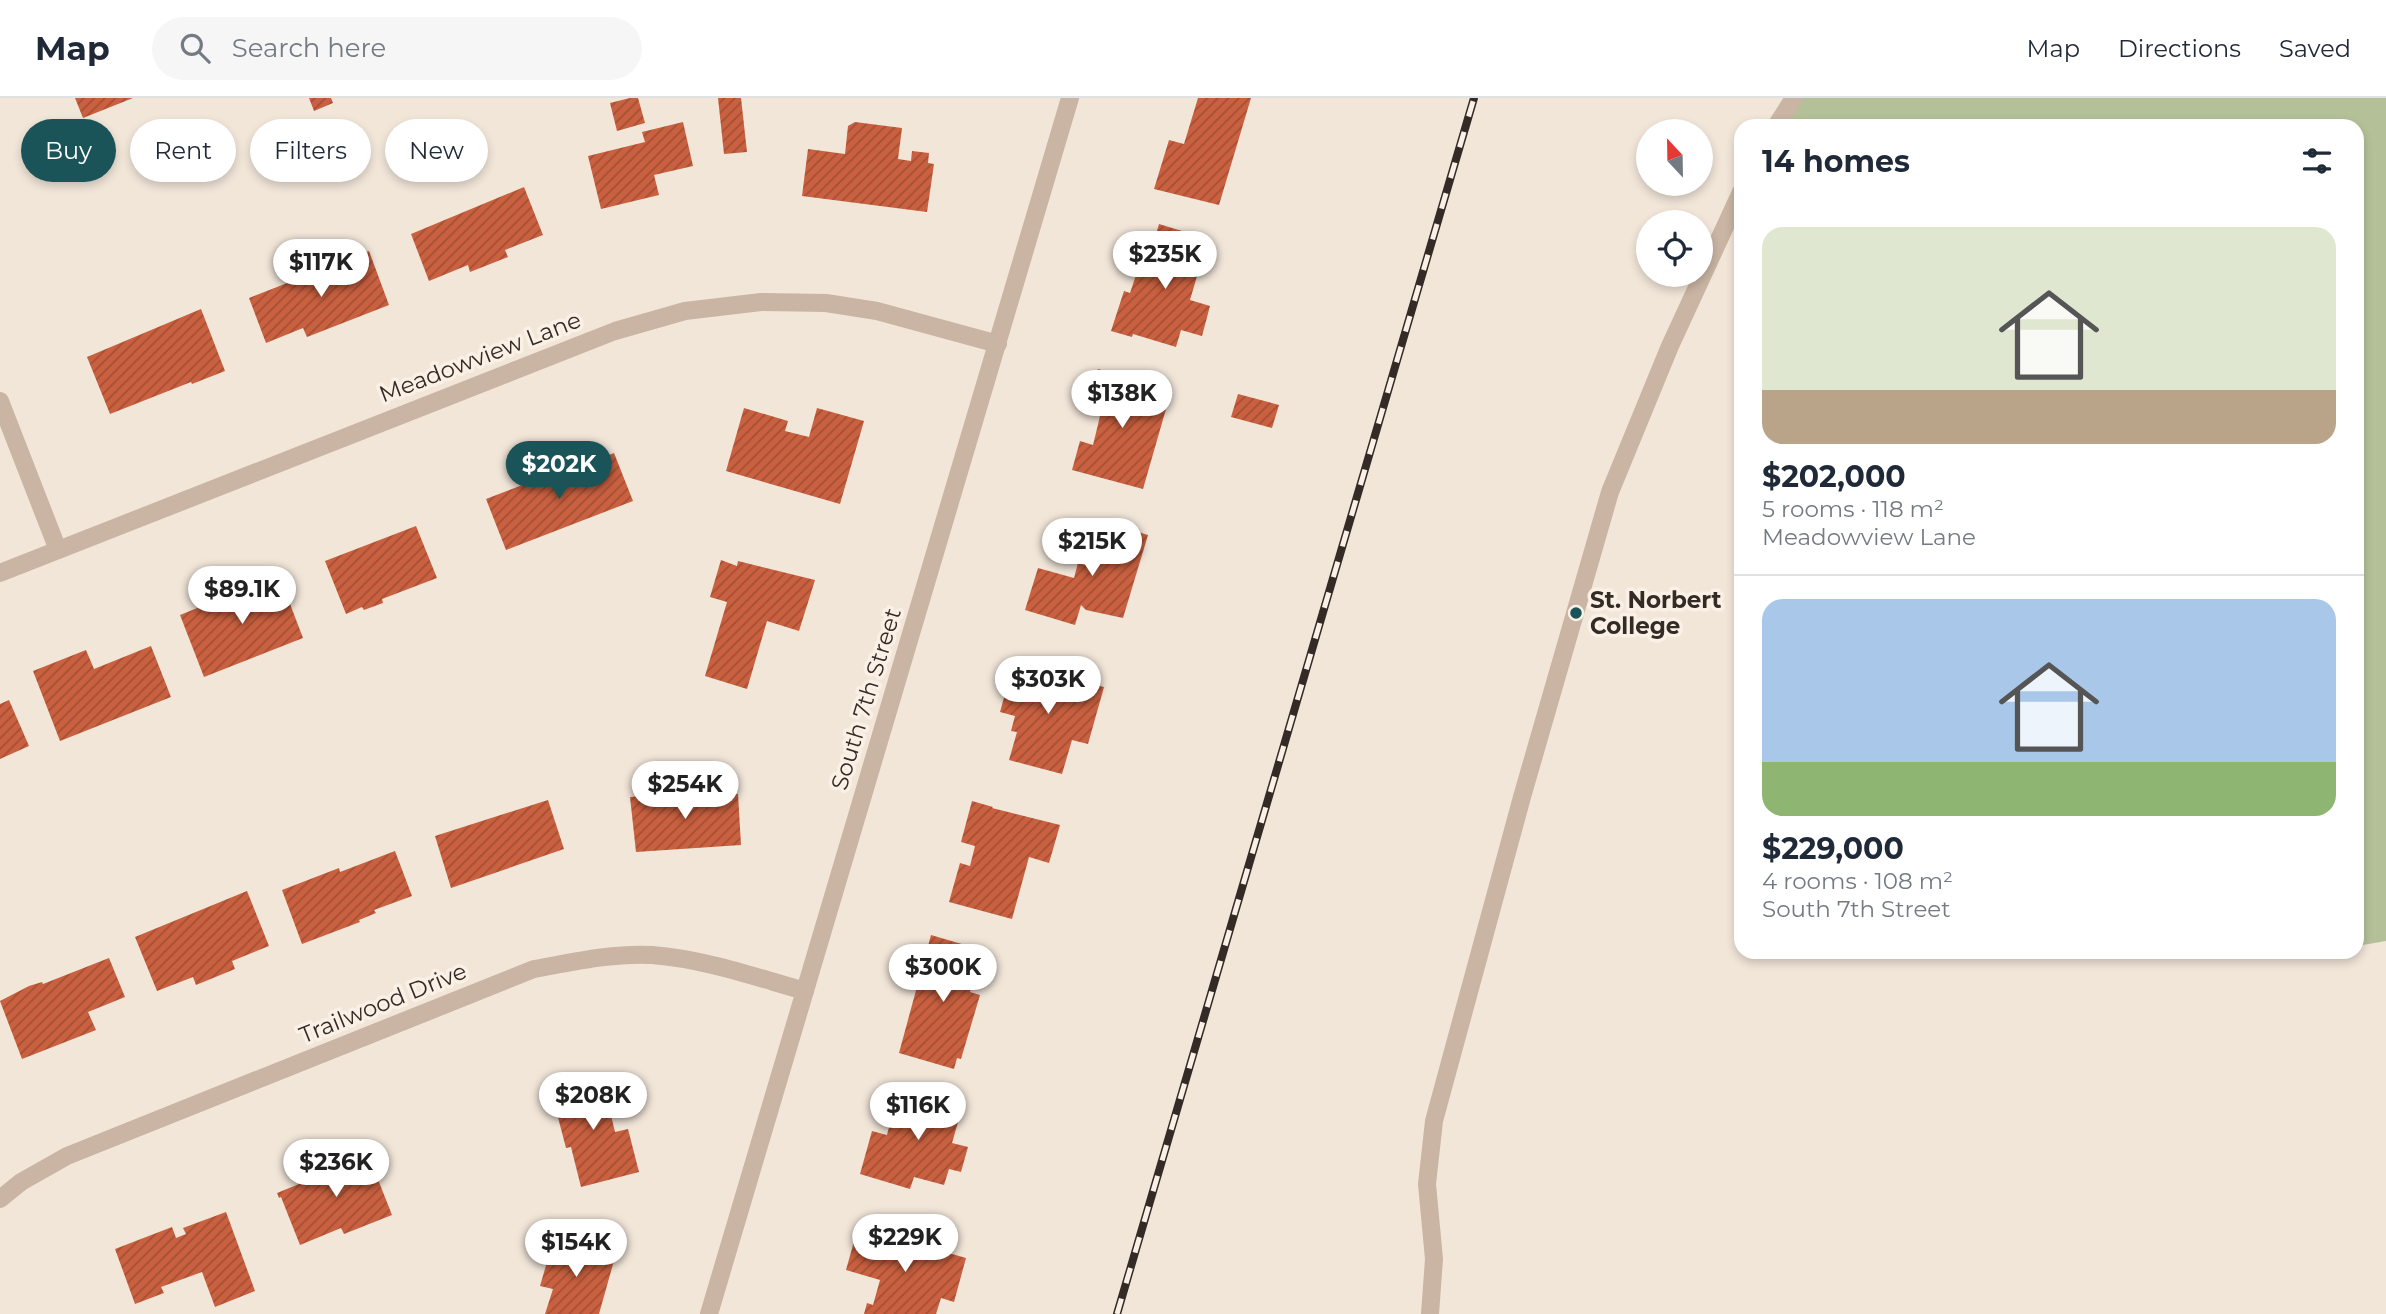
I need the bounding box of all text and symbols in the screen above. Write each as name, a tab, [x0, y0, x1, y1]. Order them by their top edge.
search box	[152, 17, 642, 80]
text: Map	[35, 28, 110, 68]
icon: search	[176, 29, 214, 67]
text: Search here	[232, 32, 386, 64]
text: Map	[2027, 34, 2080, 63]
text: Directions	[2118, 34, 2241, 63]
text: Saved	[2279, 34, 2351, 63]
chip: Buy	[21, 119, 116, 182]
chip: Rent	[130, 119, 236, 182]
chip: Filters	[250, 119, 371, 182]
chip: New	[385, 119, 488, 182]
north arrow	[1636, 119, 1713, 196]
map controls	[1636, 119, 1713, 287]
icon: filters	[2298, 142, 2336, 180]
text: 14 homes	[1762, 143, 1910, 180]
button: locate	[1636, 210, 1713, 287]
pin: $235K	[1116, 232, 1214, 291]
pin: $117K	[272, 240, 370, 299]
text: $235K	[1129, 240, 1201, 268]
text: $117K	[289, 248, 353, 276]
icon: home	[1986, 272, 2112, 398]
street label: Meadowview Lane	[375, 306, 585, 408]
pin: $138K	[1073, 370, 1171, 430]
text: $138K	[1087, 379, 1157, 407]
pin: $202K	[510, 442, 608, 501]
text: $202K	[522, 450, 596, 478]
text: $202,000	[1762, 458, 1906, 495]
text: 5 rooms · 118 m²	[1762, 495, 1944, 523]
pin: $215K	[1043, 518, 1141, 578]
text: Meadowview Lane	[1762, 523, 1976, 551]
text: $215K	[1058, 527, 1126, 555]
pin: $89.1K	[185, 566, 299, 626]
text: $89.1K	[204, 575, 280, 603]
place label: St. Norbert College	[1590, 586, 1722, 640]
street label: South 7th Street	[825, 605, 907, 793]
marker: St. Norbert College	[1568, 605, 1584, 621]
icon: home	[1986, 644, 2112, 770]
pin: $303K	[999, 656, 1097, 716]
text: $303K	[1011, 665, 1085, 693]
pin: $254K	[636, 762, 734, 821]
text: $254K	[648, 770, 722, 798]
text: $229,000	[1762, 830, 1904, 867]
text: 4 rooms · 108 m²	[1762, 867, 1953, 895]
text: South 7th Street	[1762, 895, 1951, 923]
pin: $300K	[894, 944, 992, 1004]
text: $300K	[905, 953, 981, 981]
street label: Trailwood Drive	[295, 957, 471, 1049]
pin: $208K	[544, 1072, 642, 1132]
text: $208K	[555, 1081, 631, 1109]
pin: $116K	[869, 1082, 967, 1142]
text: $116K	[886, 1091, 950, 1119]
pin: $236K	[287, 1140, 385, 1199]
text: $236K	[299, 1148, 373, 1176]
pin: $229K	[856, 1214, 954, 1274]
pin: $154K	[527, 1220, 625, 1279]
text: $229K	[868, 1223, 942, 1251]
text: $154K	[541, 1228, 611, 1256]

